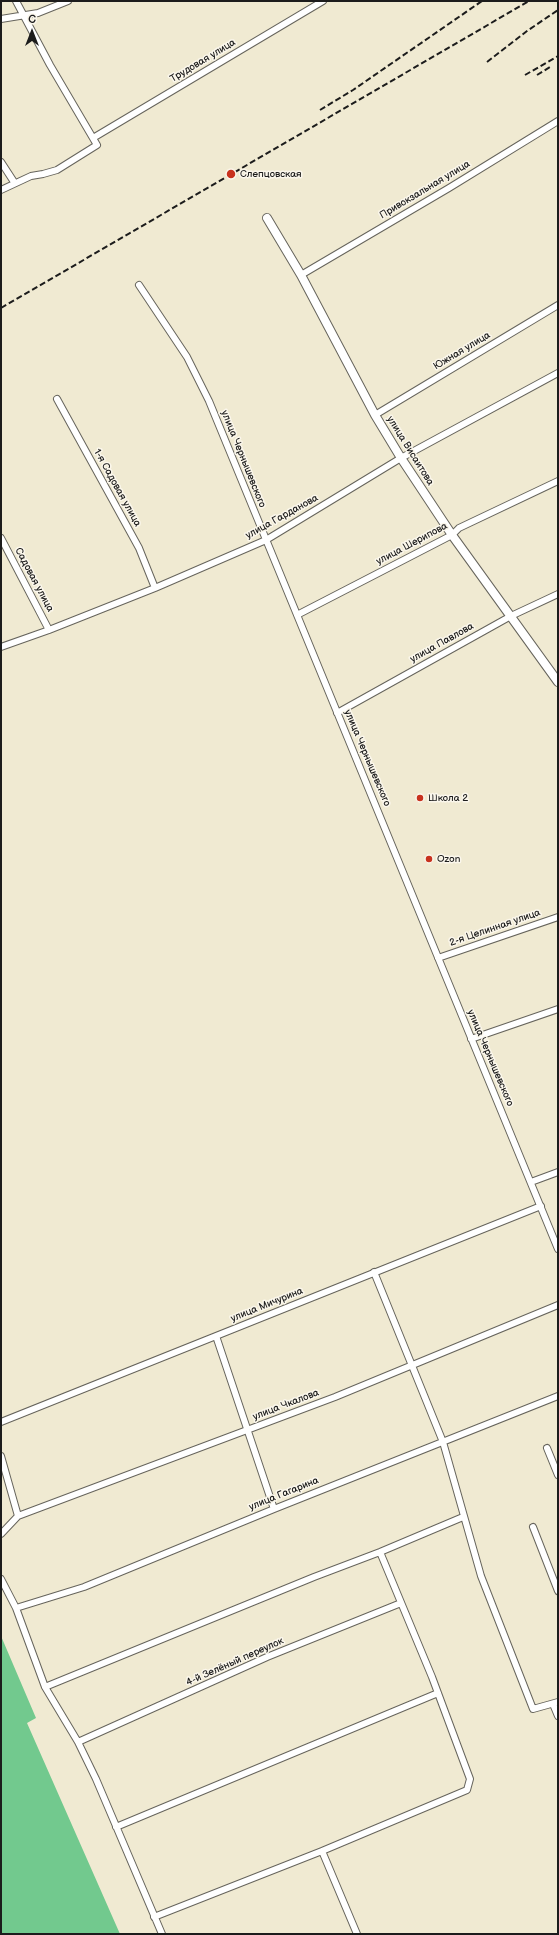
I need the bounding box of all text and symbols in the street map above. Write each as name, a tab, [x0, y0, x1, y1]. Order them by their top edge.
north arrow	[12, 12, 52, 52]
text: С	[28, 13, 36, 26]
street label: Трудовая улица	[168, 37, 238, 85]
street label: Привокзальная улица	[378, 158, 472, 222]
marker: Слепцовская	[225, 168, 237, 180]
place label: Слепцовская	[240, 168, 302, 180]
street label: Южная улица	[431, 329, 493, 373]
street label: улица Чернышевского	[218, 409, 268, 509]
street label: улица Висаитова	[384, 414, 436, 488]
street label: 1-я Садовая улица	[91, 447, 143, 529]
street label: улица Гарданова	[244, 492, 320, 542]
street label: улица Шерипова	[374, 520, 450, 568]
street label: Садовая улица	[12, 546, 56, 614]
street label: улица Павлова	[408, 621, 476, 665]
street label: улица Чернышевского	[341, 708, 393, 808]
place label: Школа 2	[428, 792, 468, 804]
marker: Школа 2	[415, 793, 425, 803]
place label: Ozon	[437, 853, 460, 865]
marker: Ozon	[424, 854, 434, 864]
street label: 2-я Целинная улица	[448, 907, 542, 949]
street label: улица Чернышевского	[464, 1008, 516, 1108]
street label: улица Мичурина	[229, 1285, 305, 1325]
street label: улица Чкалова	[251, 1387, 321, 1423]
street label: улица Гагарина	[247, 1475, 321, 1513]
street label: 4-й Зелёный переулок	[184, 1635, 286, 1689]

